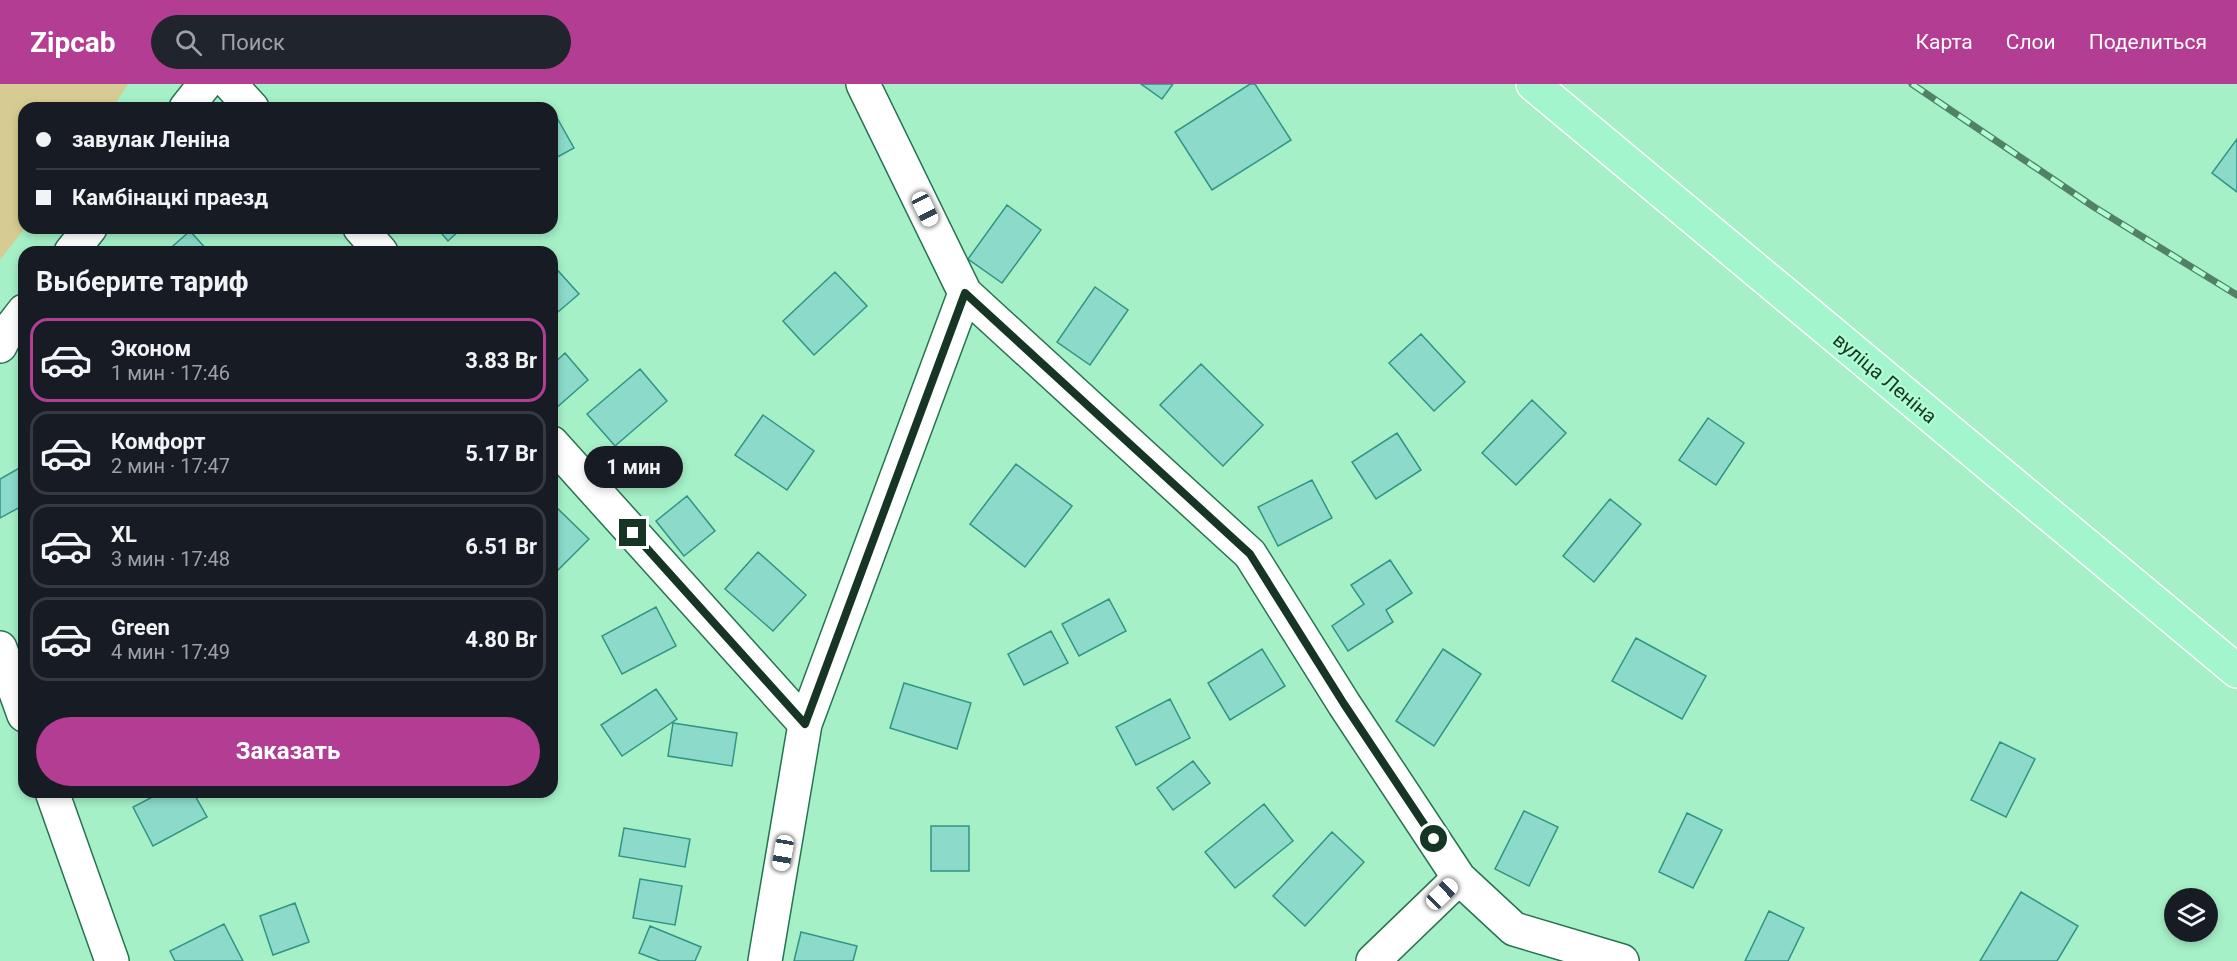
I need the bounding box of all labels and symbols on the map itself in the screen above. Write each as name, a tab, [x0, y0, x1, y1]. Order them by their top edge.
car	[909, 189, 941, 229]
street label: вуліца Леніна	[1828, 328, 1942, 428]
callout: 1 мин	[584, 446, 682, 488]
route end	[619, 519, 646, 546]
route start	[1420, 825, 1447, 852]
car	[771, 834, 795, 872]
car	[1423, 875, 1461, 913]

